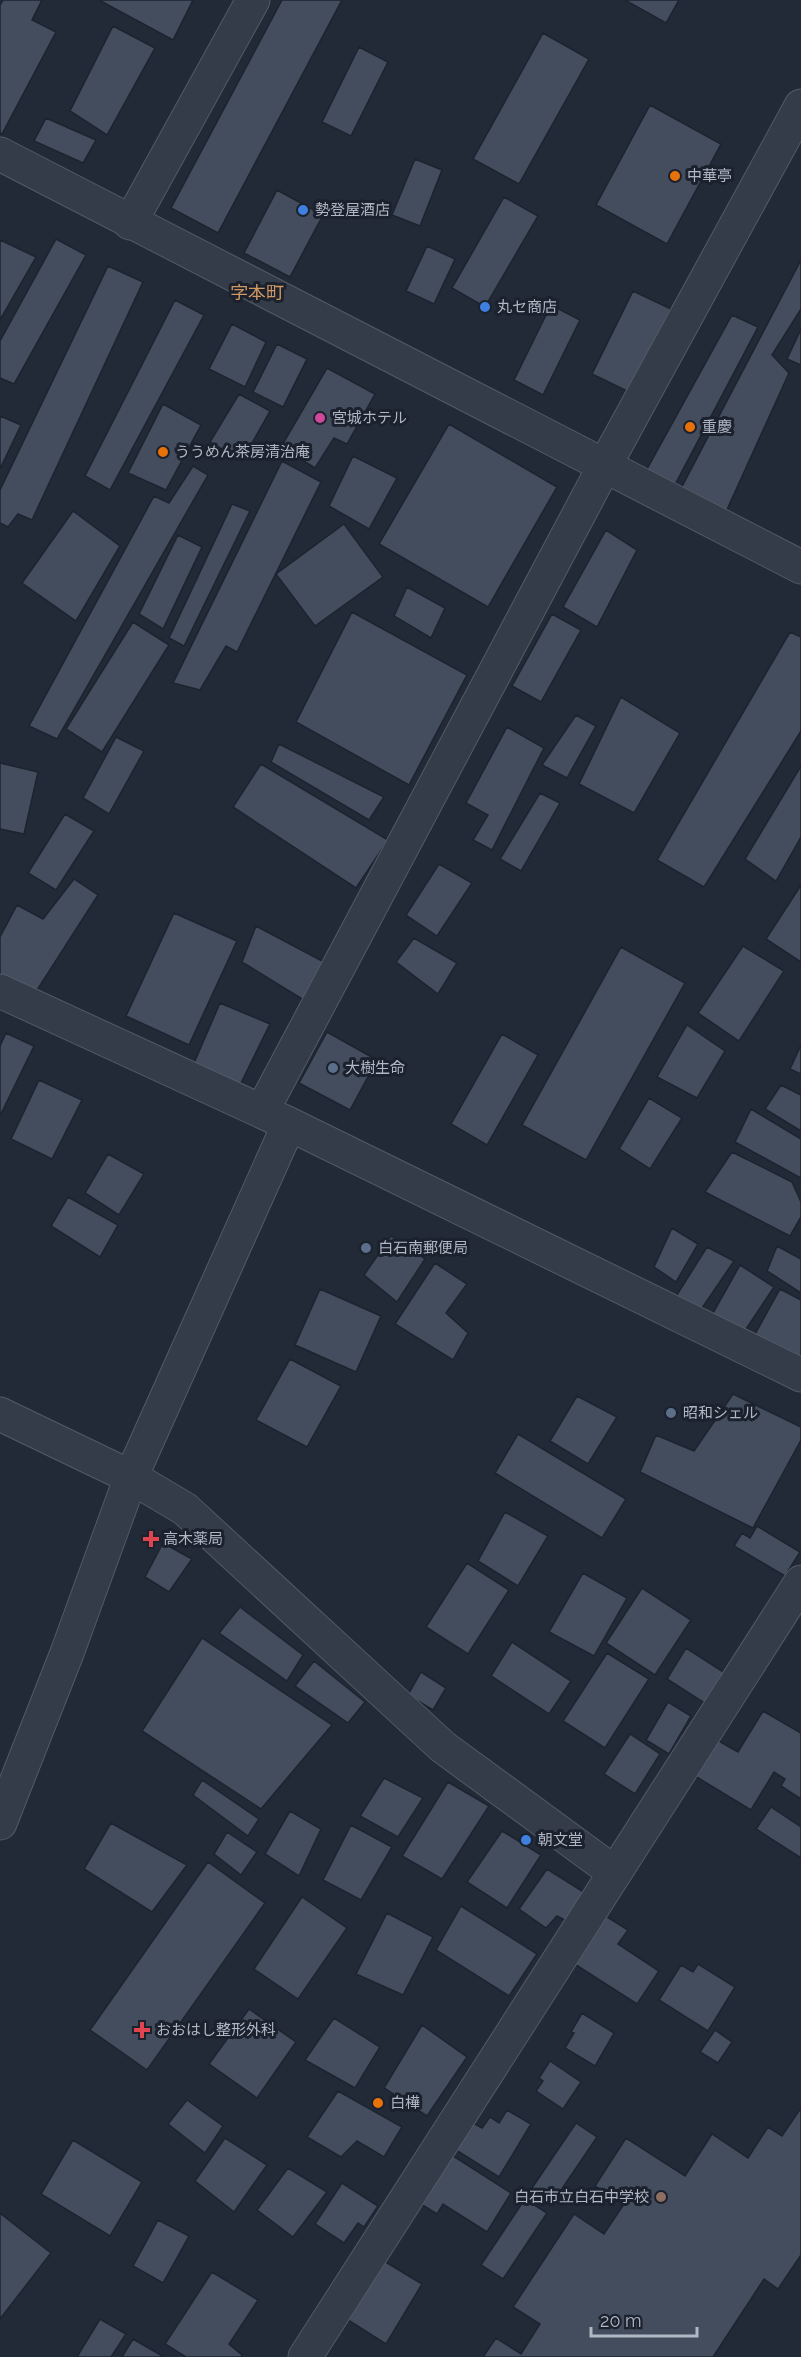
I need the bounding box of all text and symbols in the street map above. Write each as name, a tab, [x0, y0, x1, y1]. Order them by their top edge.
place label: 中華亭	[687, 167, 732, 185]
marker: 中華亭	[668, 169, 682, 183]
place label: 勢登屋酒店	[315, 201, 390, 219]
marker: 勢登屋酒店	[296, 203, 310, 217]
district label: 字本町	[230, 282, 284, 303]
place label: 丸セ商店	[497, 298, 557, 316]
marker: 丸セ商店	[478, 300, 492, 314]
place label: 宮城ホテル	[332, 409, 407, 427]
marker: 宮城ホテル	[313, 411, 327, 425]
place label: 重慶	[702, 418, 732, 436]
marker: 重慶	[683, 420, 697, 434]
place label: ううめん茶房清治庵	[175, 443, 310, 461]
marker: ううめん茶房清治庵	[156, 445, 170, 459]
place label: 大樹生命	[345, 1059, 405, 1077]
marker: 大樹生命	[326, 1061, 340, 1075]
place label: 白石南郵便局	[378, 1239, 468, 1257]
marker: 白石南郵便局	[359, 1241, 373, 1255]
place label: 昭和シェル	[683, 1404, 758, 1422]
marker: 昭和シェル	[664, 1406, 678, 1420]
place label: 高木薬局	[163, 1530, 223, 1548]
marker: 高木薬局	[144, 1532, 158, 1546]
place label: 朝文堂	[538, 1831, 583, 1849]
marker: 朝文堂	[519, 1833, 533, 1847]
marker: おおはし整形外科	[133, 2021, 151, 2039]
place label: おおはし整形外科	[156, 2021, 276, 2039]
place label: 白樺	[390, 2094, 420, 2112]
marker: 白樺	[371, 2096, 385, 2110]
place label: 白石市立白石中学校	[514, 2188, 649, 2206]
marker: 白石市立白石中学校	[654, 2190, 668, 2204]
scale bar	[591, 2300, 698, 2338]
text: 20 m	[600, 2310, 642, 2331]

